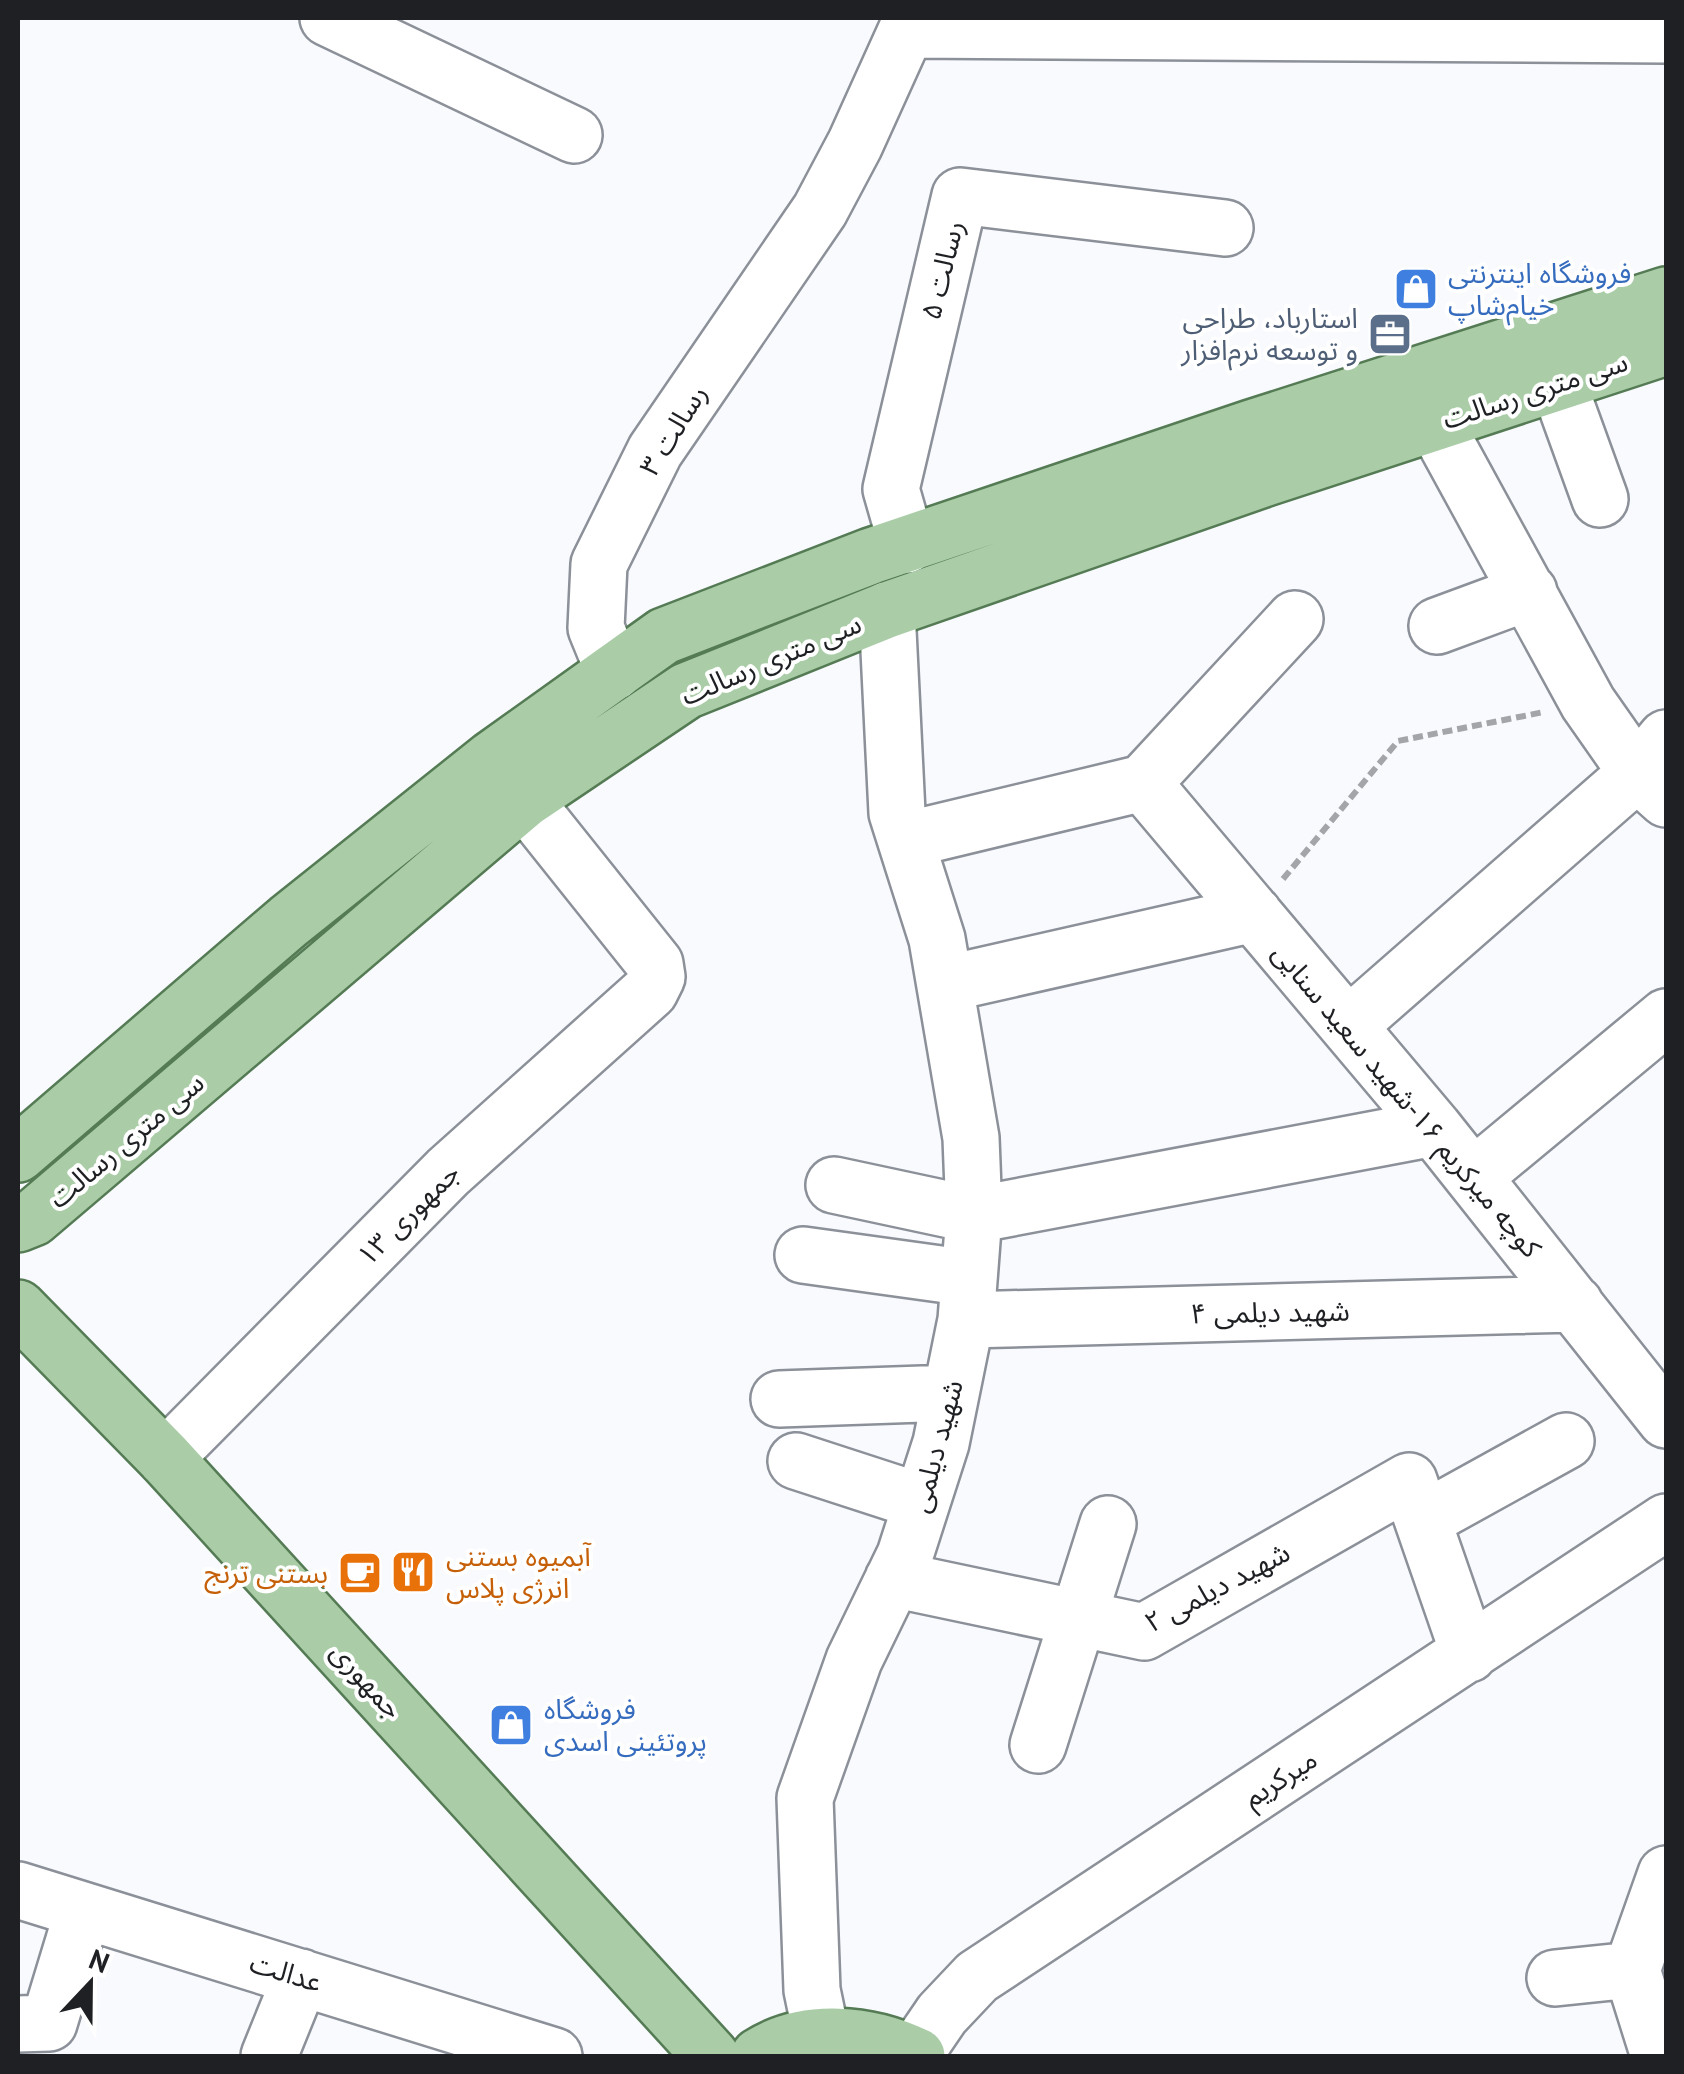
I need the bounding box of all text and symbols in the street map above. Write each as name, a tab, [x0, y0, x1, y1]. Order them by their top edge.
street label: ۵ رسالت	[911, 216, 972, 323]
place label: فروشگاه اینترنتی خیام‌شاپ	[1448, 254, 1631, 326]
shop icon: فروشگاه اینترنتی خیام‌شاپ	[1393, 266, 1439, 312]
place label: استارباد، طراحی و توسعه نرم‌افزار	[1180, 299, 1358, 371]
office icon: استارباد، طراحی و توسعه نرم‌افزار	[1367, 311, 1413, 357]
street label: سی متری رسالت	[1438, 342, 1632, 437]
street label: ۳ رسالت	[630, 377, 715, 482]
street label: سی متری رسالت	[675, 604, 867, 713]
street label: کوچه میرکریم ۱۶-شهید سعید سنایی	[1262, 935, 1550, 1268]
street label: سی متری رسالت	[40, 1064, 211, 1216]
street label: ۱۳ جمهوری	[348, 1154, 467, 1273]
street label: ۴ شهید دیلمی	[1190, 1292, 1350, 1331]
street label: شهید دیلمی	[900, 1375, 971, 1516]
street label: ۲ شهید دیلمی	[1138, 1533, 1296, 1640]
place label: آبمیوه بستنی انرژی پلاس	[446, 1537, 593, 1606]
restaurant icon: آبمیوه بستنی انرژی پلاس	[390, 1549, 436, 1595]
cafe icon: بستنی ترنج	[337, 1550, 383, 1596]
place label: بستنی ترنج	[204, 1554, 328, 1594]
street label: جمهوری	[323, 1633, 412, 1726]
place label: فروشگاه پروتئینی اسدی	[544, 1690, 707, 1759]
shop icon: فروشگاه پروتئینی اسدی	[488, 1702, 534, 1748]
street label: میرکریم	[1236, 1740, 1326, 1819]
north arrow	[40, 1934, 140, 2034]
text: N	[84, 1940, 115, 1981]
street label: عدالت	[246, 1943, 327, 2000]

